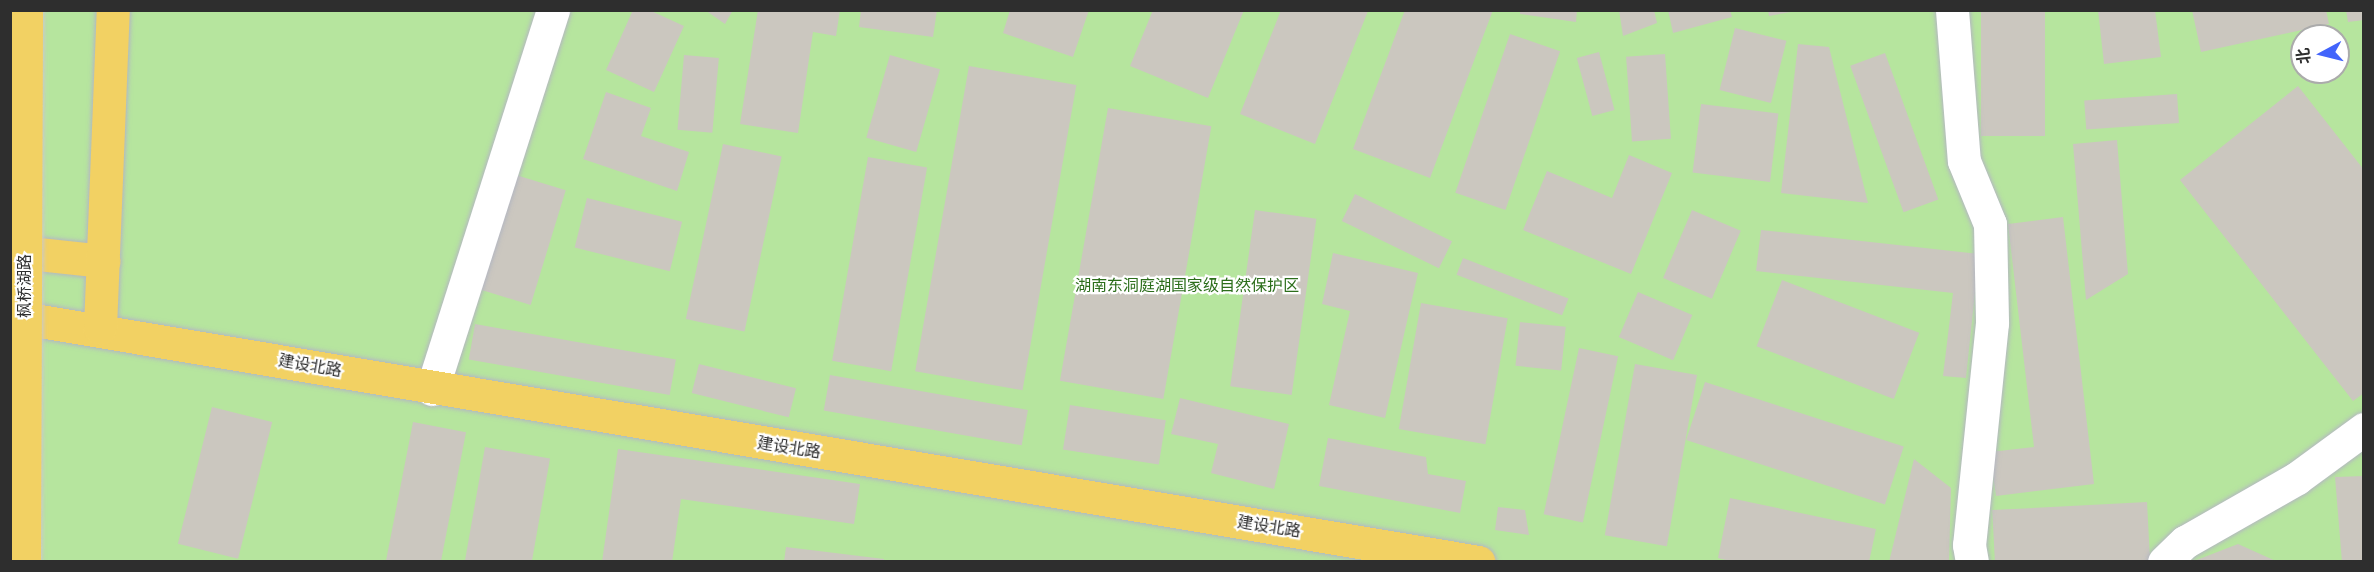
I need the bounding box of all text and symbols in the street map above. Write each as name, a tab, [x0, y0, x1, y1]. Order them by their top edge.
north arrow	[2290, 24, 2350, 84]
text: 北	[2292, 47, 2315, 65]
street label: 枫桥湖路	[15, 254, 35, 318]
park label: 湖南东洞庭湖国家级自然保护区	[1075, 276, 1299, 296]
street label: 建设北路	[277, 351, 343, 381]
street label: 建设北路	[756, 434, 822, 462]
street label: 建设北路	[1236, 513, 1302, 541]

